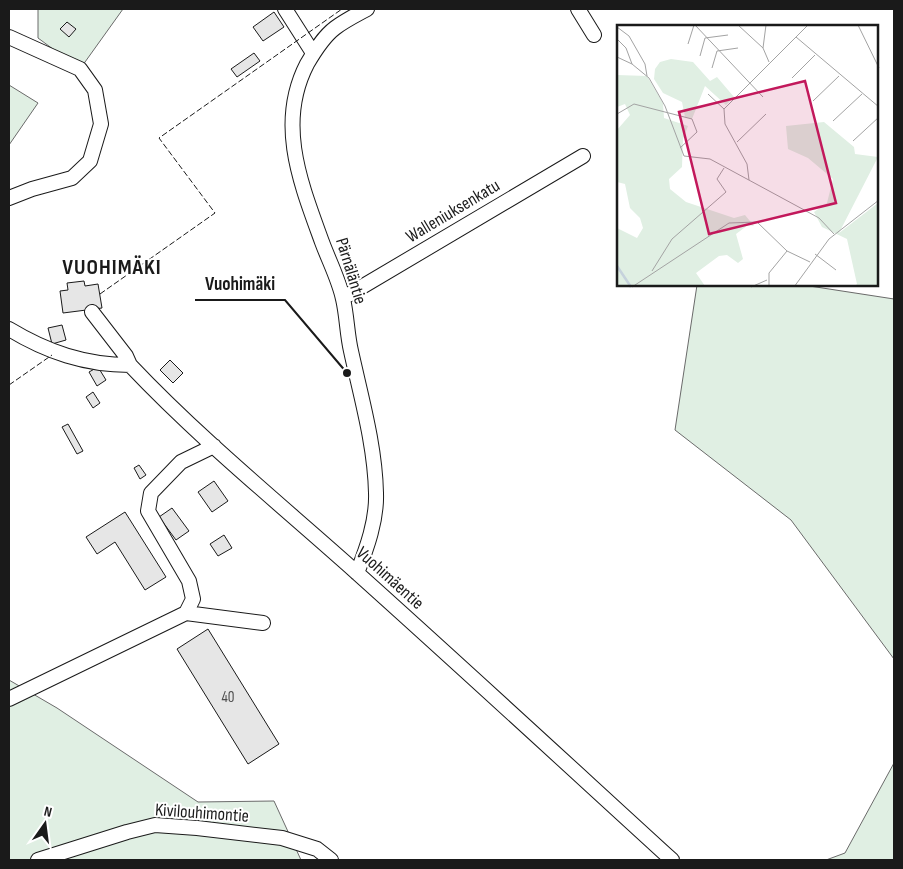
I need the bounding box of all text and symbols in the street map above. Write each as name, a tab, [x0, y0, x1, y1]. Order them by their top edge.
inset map	[617, 25, 878, 286]
street label: Walleniuksenkatu	[402, 175, 504, 247]
street label: Pärnäläntie	[331, 235, 371, 307]
district label: VUOHIMÄKI	[62, 254, 162, 281]
callout: Vuohimäki	[195, 266, 285, 300]
text: Vuohimäki	[205, 273, 275, 296]
street label: Vuohimäentie	[352, 542, 428, 614]
house number: 40	[222, 688, 234, 707]
north arrow	[20, 799, 70, 849]
street label: Kivilouhimontie	[154, 799, 250, 827]
text: N	[42, 803, 54, 821]

